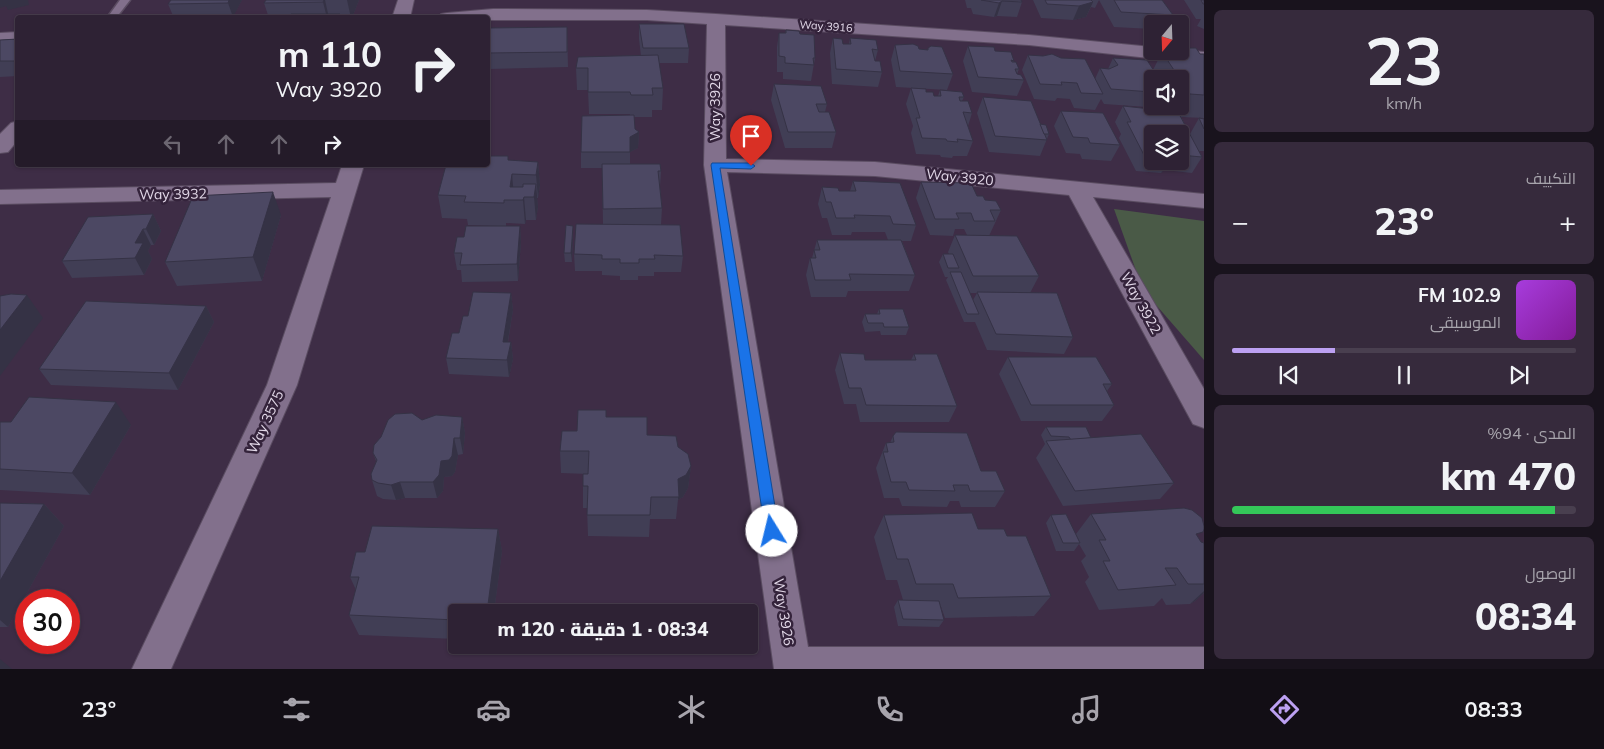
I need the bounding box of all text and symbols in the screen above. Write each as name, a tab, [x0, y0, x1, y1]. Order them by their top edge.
north arrow	[1144, 15, 1189, 60]
map controls	[1144, 15, 1189, 170]
street label: Way 3916	[799, 17, 853, 35]
text: 23	[1365, 20, 1443, 101]
text: 110 m	[278, 32, 382, 76]
icon: right	[400, 35, 465, 100]
button: sound	[1144, 70, 1189, 115]
street label: Way 3926	[706, 73, 724, 141]
text: Way 3920	[275, 75, 382, 103]
text: km/h	[1386, 93, 1422, 113]
pin	[730, 115, 772, 166]
icon: arrive	[737, 122, 765, 150]
button: layers	[1144, 125, 1189, 170]
icon: left	[159, 130, 187, 158]
icon: ahead	[212, 130, 240, 158]
icon: ahead	[265, 130, 293, 158]
icon: right	[318, 130, 346, 158]
street label: Way 3920	[925, 165, 995, 189]
text: التكييف	[1526, 168, 1576, 188]
street label: Way 3932	[139, 184, 207, 204]
text: 23°	[1374, 197, 1434, 245]
text: −	[1232, 204, 1249, 239]
text: +	[1559, 204, 1576, 239]
street label: Way 3922	[1117, 269, 1165, 337]
text: 102.9 FM	[1418, 283, 1501, 307]
text: الموسيقى	[1430, 312, 1501, 332]
icon: previous	[1275, 361, 1303, 389]
icon: pause	[1390, 361, 1418, 389]
icon: next	[1505, 361, 1533, 389]
street label: Way 3575	[243, 387, 287, 457]
text: المدى · 94%	[1487, 423, 1576, 443]
text: 470 km	[1440, 452, 1576, 500]
position arrow	[745, 504, 797, 556]
text: الوصول	[1525, 563, 1576, 583]
street label: Way 3926	[770, 577, 798, 647]
speed limit sign: 30	[15, 589, 80, 654]
text: 08:34	[1475, 592, 1576, 640]
text: 08:34 · 1 دقيقة · 120 m	[498, 617, 708, 641]
icon: filters	[279, 692, 314, 727]
icon: car	[476, 692, 511, 727]
icon: climate	[674, 692, 709, 727]
icon: phone	[872, 692, 907, 727]
icon: music	[1069, 692, 1104, 727]
icon: directions	[1267, 692, 1302, 727]
text: 23°	[81, 695, 116, 723]
text: 08:33	[1464, 695, 1523, 723]

